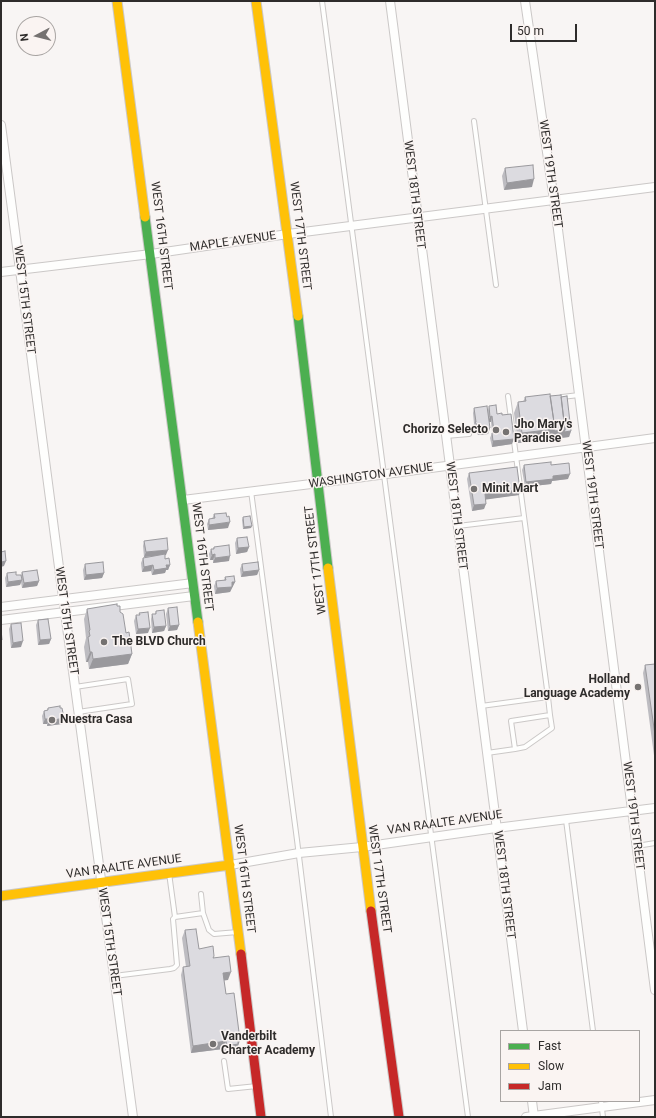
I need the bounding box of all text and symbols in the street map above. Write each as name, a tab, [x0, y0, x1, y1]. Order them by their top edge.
north arrow	[16, 16, 56, 56]
scale bar	[512, 16, 579, 42]
text: 50 m	[517, 24, 544, 38]
text: N	[18, 33, 32, 42]
street label: WEST 19TH STREET	[535, 119, 565, 229]
street label: WEST 18TH STREET	[400, 140, 428, 250]
street label: WEST 16TH STREET	[147, 181, 175, 291]
street label: WEST 17TH STREET	[286, 181, 314, 291]
street label: MAPLE AVENUE	[189, 229, 277, 255]
street label: WEST 15TH STREET	[10, 245, 38, 355]
place label: Jho Mary's Paradise	[514, 418, 572, 446]
place label: Chorizo Selecto	[403, 423, 488, 437]
marker: Chorizo Selecto	[491, 425, 501, 435]
marker: Jho Mary's Paradise	[501, 427, 511, 437]
street label: WEST 19TH STREET	[578, 440, 606, 550]
street label: WASHINGTON AVENUE	[308, 460, 434, 492]
street label: WEST 18TH STREET	[442, 461, 470, 571]
place label: Minit Mart	[482, 482, 538, 496]
marker: Minit Mart	[469, 484, 479, 494]
street label: WEST 16TH STREET	[188, 502, 216, 612]
street label: WEST 17TH STREET	[302, 505, 330, 615]
street label: WEST 15TH STREET	[51, 566, 81, 676]
place label: The BLVD Church	[112, 635, 206, 649]
marker: The BLVD Church	[99, 637, 109, 647]
place label: Holland Language Academy	[524, 673, 630, 701]
marker: Holland Language Academy	[633, 682, 643, 692]
place label: Nuestra Casa	[60, 713, 132, 727]
marker: Nuestra Casa	[47, 715, 57, 725]
street label: WEST 19TH STREET	[619, 761, 647, 871]
street label: VAN RAALTE AVENUE	[386, 808, 504, 838]
street label: WEST 16TH STREET	[230, 824, 258, 934]
street label: WEST 17TH STREET	[364, 824, 394, 934]
street label: WEST 18TH STREET	[490, 830, 518, 940]
street label: VAN RAALTE AVENUE	[65, 852, 183, 882]
street label: WEST 15TH STREET	[94, 887, 124, 997]
place label: Vanderbilt Charter Academy	[221, 1030, 315, 1058]
legend	[500, 1030, 640, 1102]
marker: Vanderbilt Charter Academy	[208, 1039, 218, 1049]
text: Fast	[538, 1039, 561, 1053]
text: Slow	[538, 1059, 564, 1073]
text: Jam	[538, 1079, 562, 1093]

